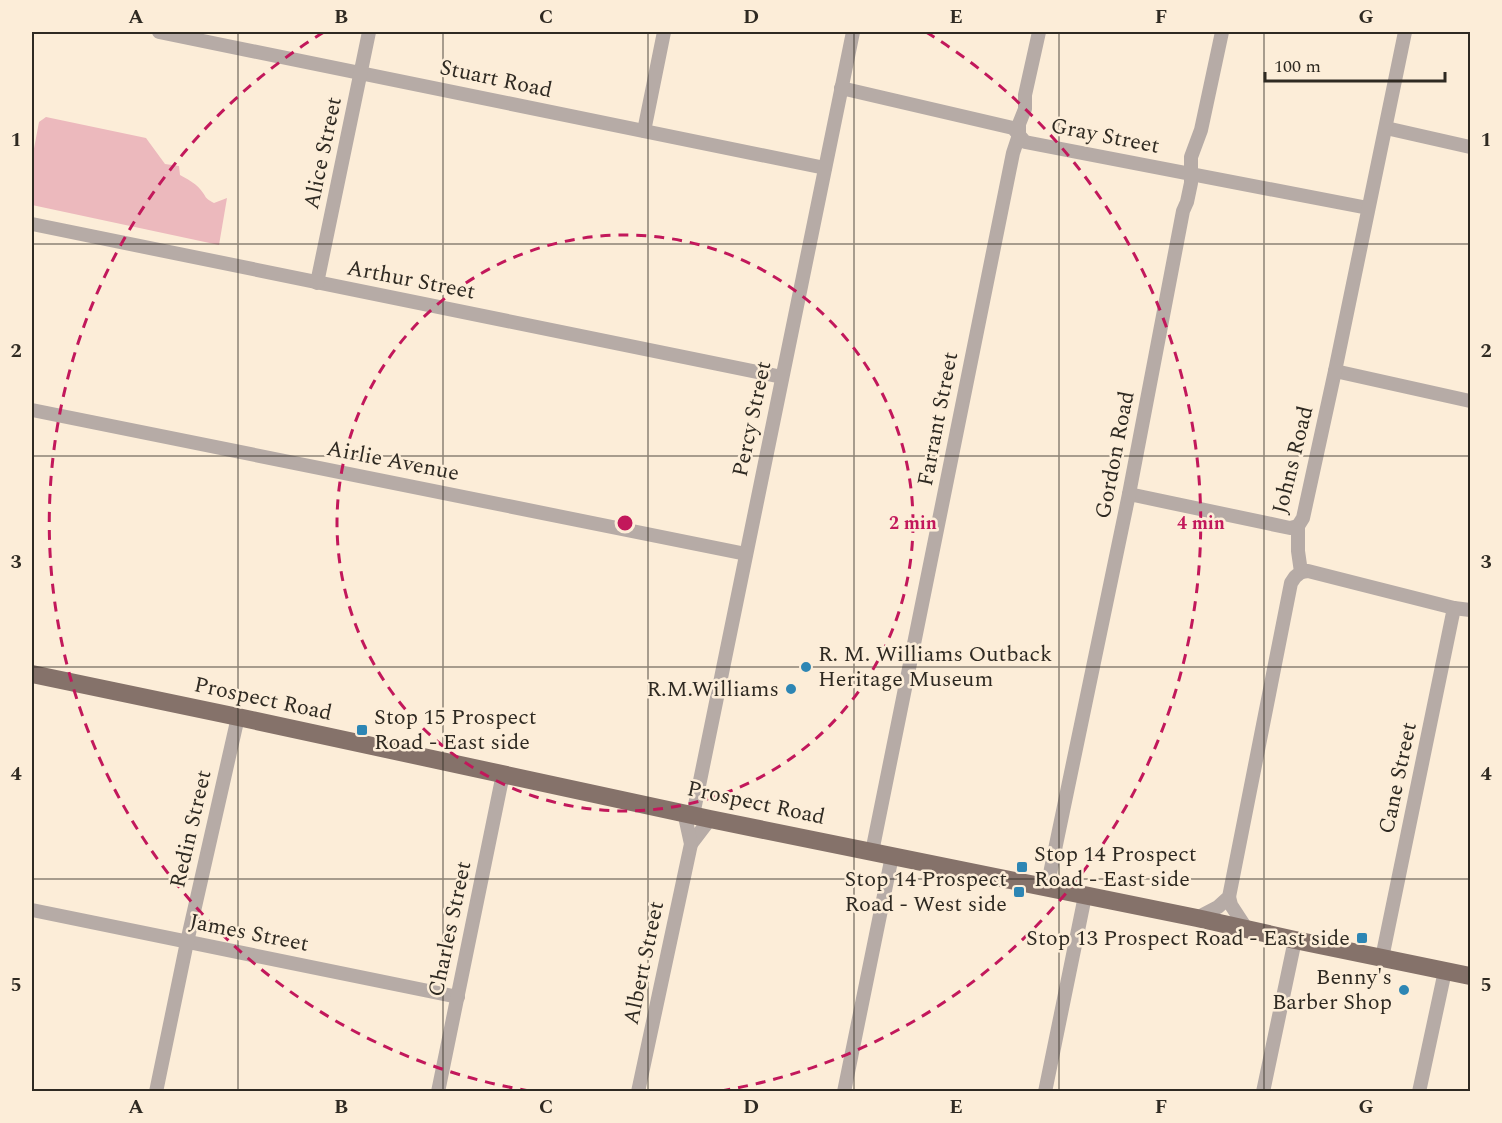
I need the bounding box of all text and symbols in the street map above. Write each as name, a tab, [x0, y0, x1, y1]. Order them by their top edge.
text: A	[128, 2, 144, 32]
text: B	[334, 2, 348, 32]
text: C	[539, 2, 553, 32]
text: D	[743, 2, 759, 32]
text: E	[949, 2, 963, 32]
text: F	[1155, 2, 1167, 32]
text: G	[1358, 2, 1374, 32]
scale bar	[1265, 45, 1445, 83]
street label: Stuart Road	[437, 51, 555, 107]
text: 100 m	[1274, 53, 1321, 80]
street label: Alice Street	[295, 94, 351, 212]
street label: Gray Street	[1048, 109, 1162, 163]
text: 1	[10, 125, 22, 155]
text: 1	[1480, 125, 1492, 155]
street label: Arthur Street	[344, 251, 478, 309]
text: 2	[10, 336, 22, 366]
text: 2	[1480, 336, 1492, 366]
street label: Farrant Street	[909, 349, 967, 489]
street label: Percy Street	[724, 358, 780, 480]
street label: Gordon Road	[1086, 388, 1144, 522]
street label: Johns Road	[1264, 403, 1322, 517]
street label: Airlie Avenue	[324, 432, 462, 490]
text: 2 min	[889, 510, 937, 537]
text: 4 min	[1177, 510, 1225, 537]
centre of rings	[615, 513, 635, 533]
text: 3	[10, 547, 22, 577]
text: 3	[1480, 547, 1492, 577]
place label: R. M. Williams Outback Heritage Museum	[818, 638, 1052, 696]
marker: R. M. Williams Outback Heritage Museum	[799, 660, 813, 674]
street label: Prospect Road	[191, 668, 335, 730]
place label: R.M.Williams	[646, 673, 779, 706]
marker: R.M.Williams	[784, 682, 798, 696]
place label: Stop 15 Prospect Road - East side	[374, 701, 537, 759]
street label: Cane Street	[1370, 719, 1426, 837]
marker: Stop 15 Prospect Road - East side	[355, 723, 369, 737]
text: 4	[10, 759, 22, 789]
text: 4	[1480, 759, 1492, 789]
street label: Redin Street	[161, 766, 221, 891]
street label: Prospect Road	[684, 772, 828, 834]
place label: Stop 14 Prospect Road - East side	[1034, 838, 1197, 896]
street label: Charles Street	[420, 858, 481, 1000]
marker: Stop 14 Prospect Road - East side	[1015, 860, 1029, 874]
place label: Stop 14 Prospect Road - West side	[844, 863, 1007, 921]
marker: Stop 14 Prospect Road - West side	[1012, 885, 1026, 899]
street label: Albert Street	[615, 898, 673, 1028]
street label: James Street	[186, 905, 312, 961]
place label: Stop 13 Prospect Road - East side	[1026, 922, 1350, 955]
marker: Stop 13 Prospect Road - East side	[1355, 931, 1369, 945]
place label: Benny's Barber Shop	[1272, 961, 1392, 1019]
text: 5	[10, 970, 22, 1000]
text: 5	[1480, 970, 1492, 1000]
marker: Benny's Barber Shop	[1397, 983, 1411, 997]
text: A	[128, 1092, 144, 1122]
text: B	[334, 1092, 348, 1122]
text: C	[539, 1092, 553, 1122]
text: D	[743, 1092, 759, 1122]
text: E	[949, 1092, 963, 1122]
text: F	[1155, 1092, 1167, 1122]
text: G	[1358, 1092, 1374, 1122]

